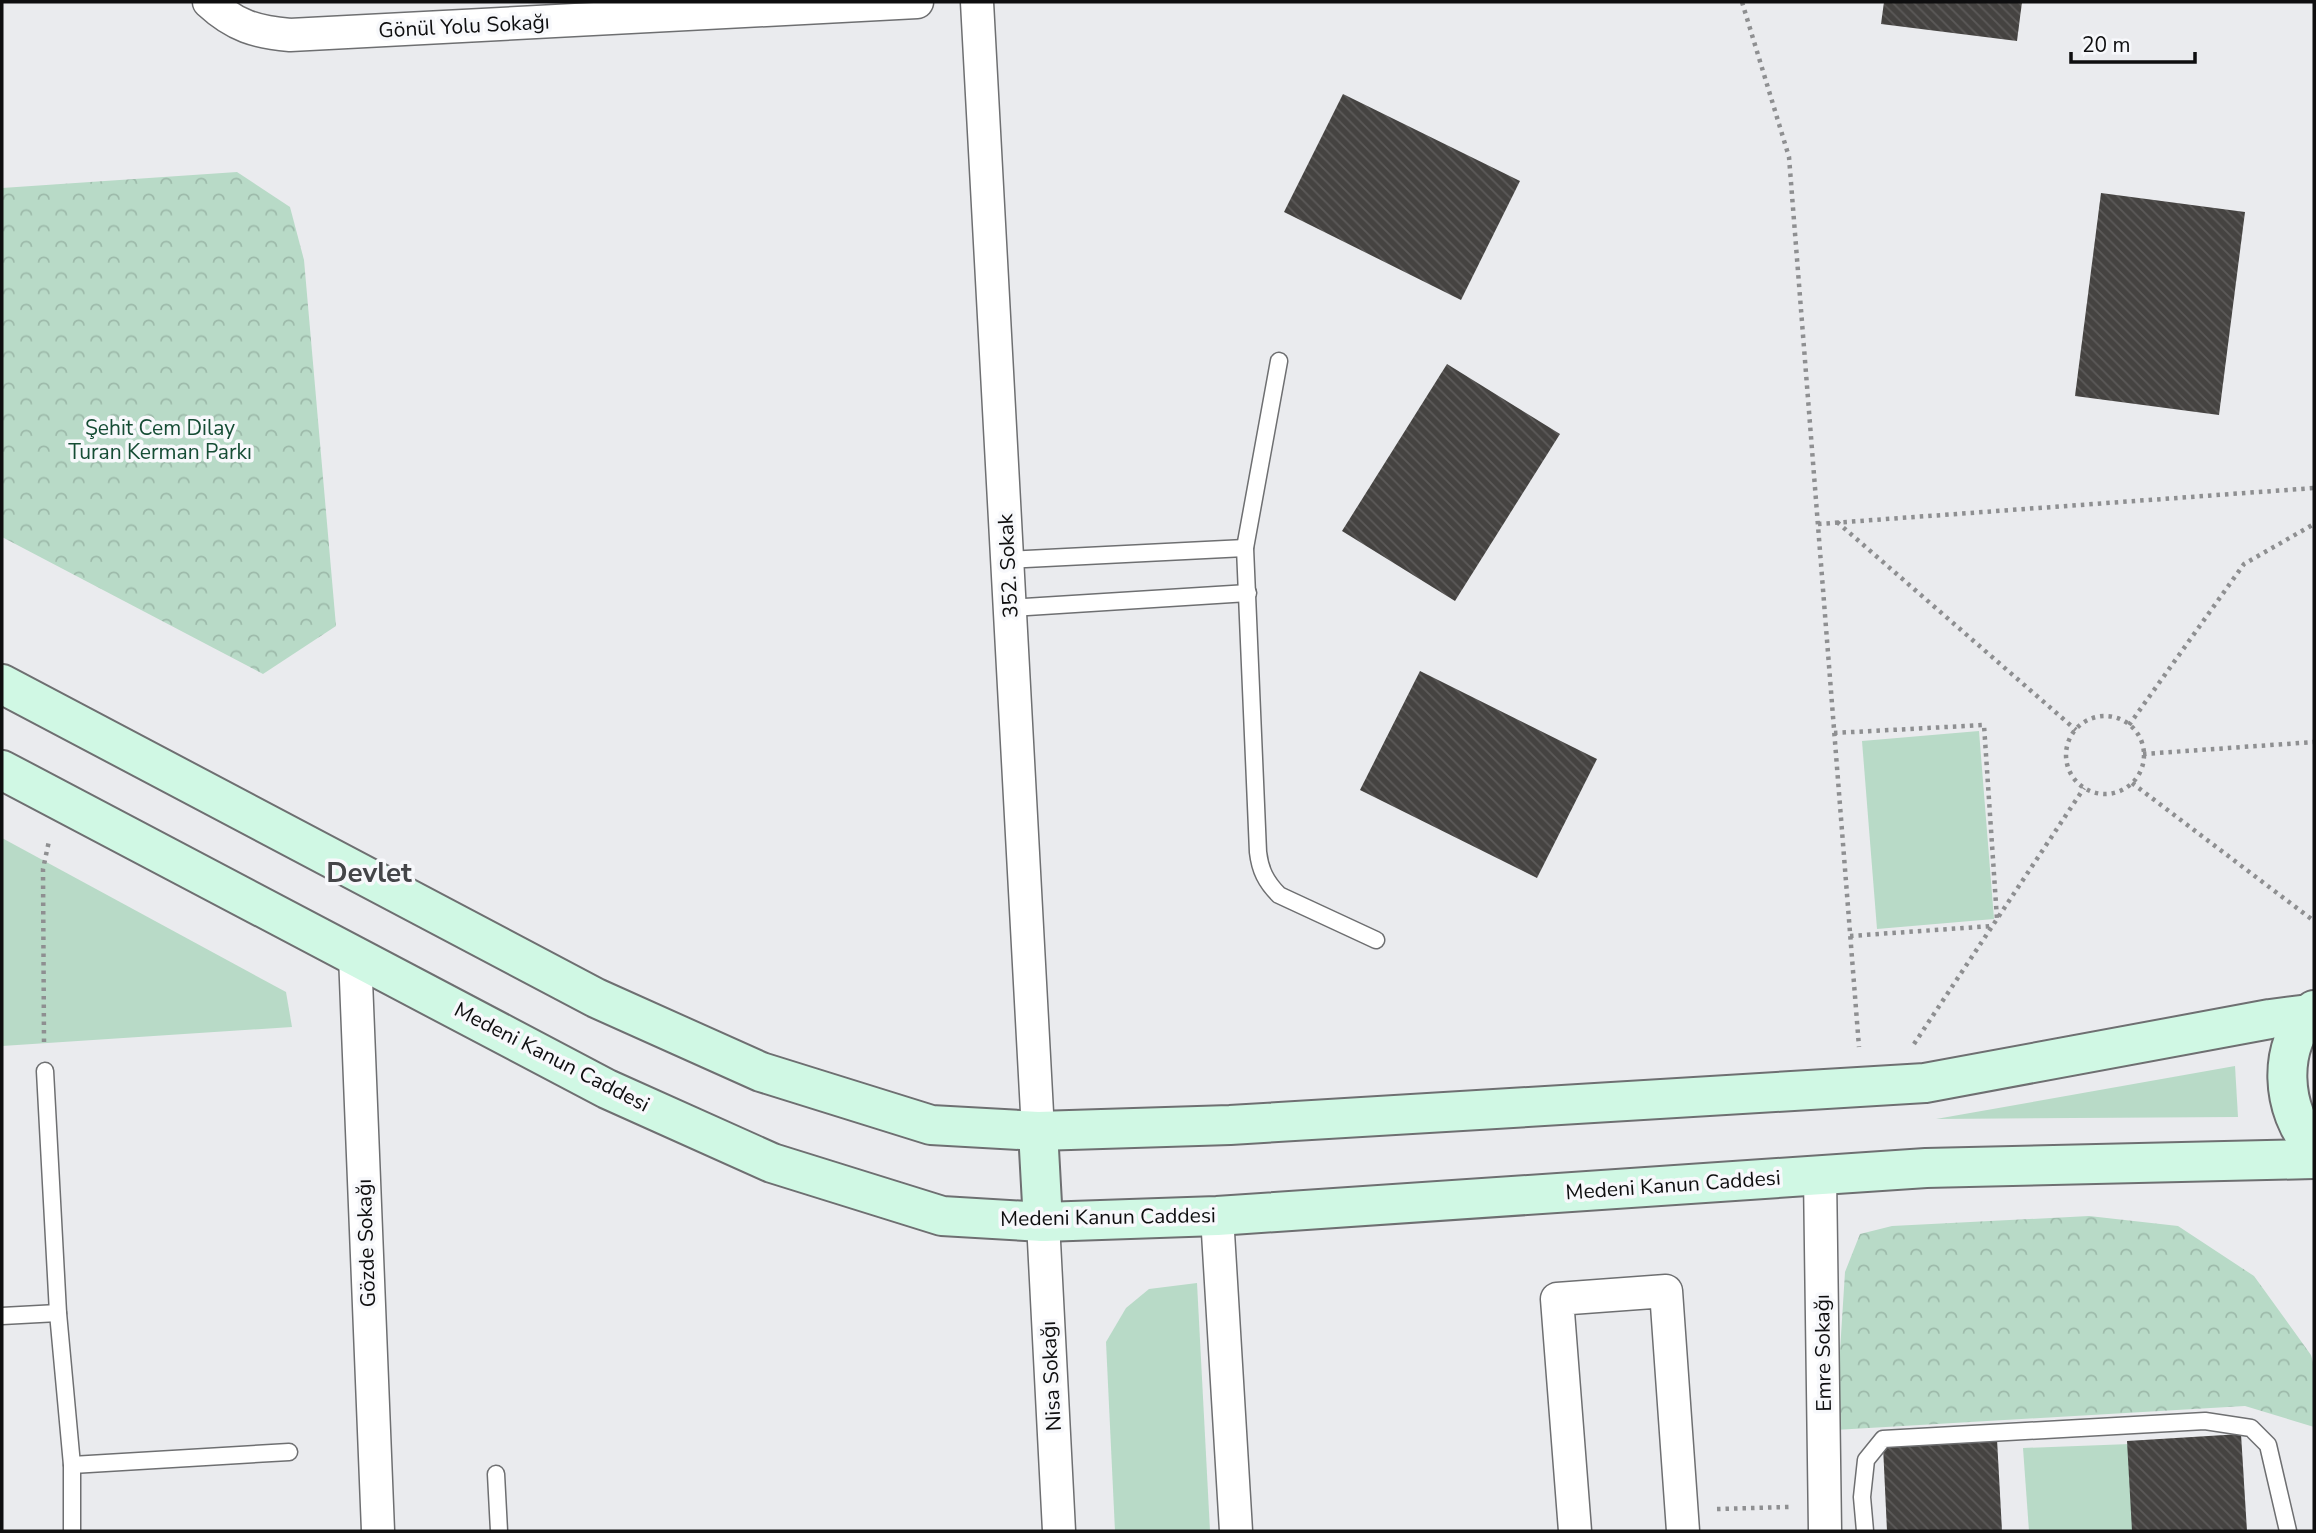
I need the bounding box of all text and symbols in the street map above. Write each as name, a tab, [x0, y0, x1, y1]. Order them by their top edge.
street label: Gönül Yolu Sokağı	[378, 8, 550, 44]
scale bar	[2071, 21, 2195, 65]
text: 20 m	[2082, 31, 2131, 59]
park label: Şehit Cem Dilay Turan Kerman Parkı	[68, 414, 252, 466]
street label: 352. Sokak	[991, 513, 1025, 619]
district label: Devlet	[326, 854, 412, 892]
street label: Medeni Kanun Caddesi	[450, 996, 654, 1118]
street label: Medeni Kanun Caddesi	[1564, 1164, 1782, 1206]
street label: Gözde Sokağı	[350, 1178, 382, 1308]
street label: Medeni Kanun Caddesi	[1000, 1201, 1216, 1233]
street label: Emre Sokağı	[1808, 1294, 1838, 1412]
street label: Nisa Sokağı	[1034, 1320, 1068, 1432]

